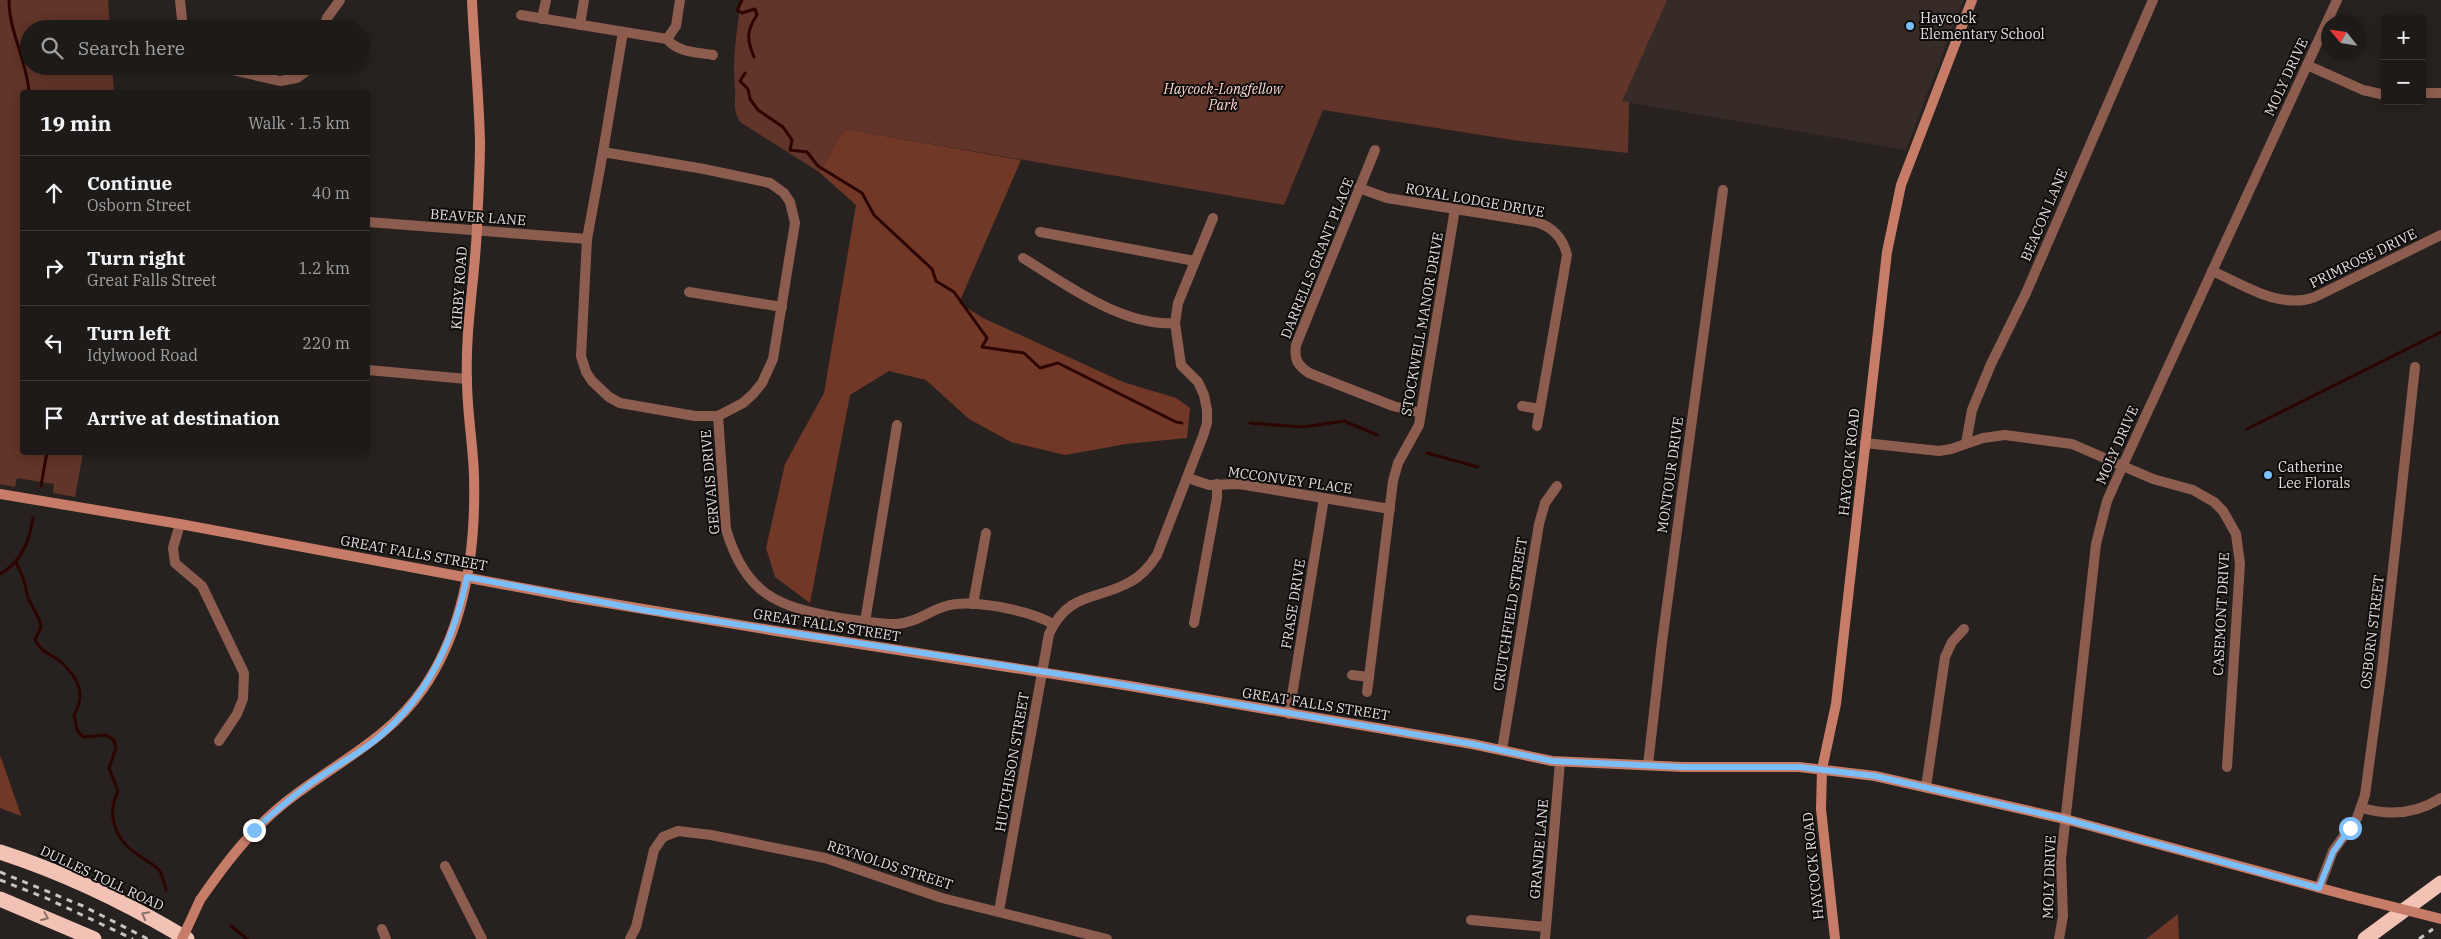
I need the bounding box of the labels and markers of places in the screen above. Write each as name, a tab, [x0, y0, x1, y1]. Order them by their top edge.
place label: Haycock Elementary School	[1920, 9, 2045, 43]
marker: Haycock Elementary School	[1904, 20, 1916, 32]
place label: Catherine Lee Florals	[2278, 458, 2350, 492]
marker: Catherine Lee Florals	[2262, 469, 2274, 481]

